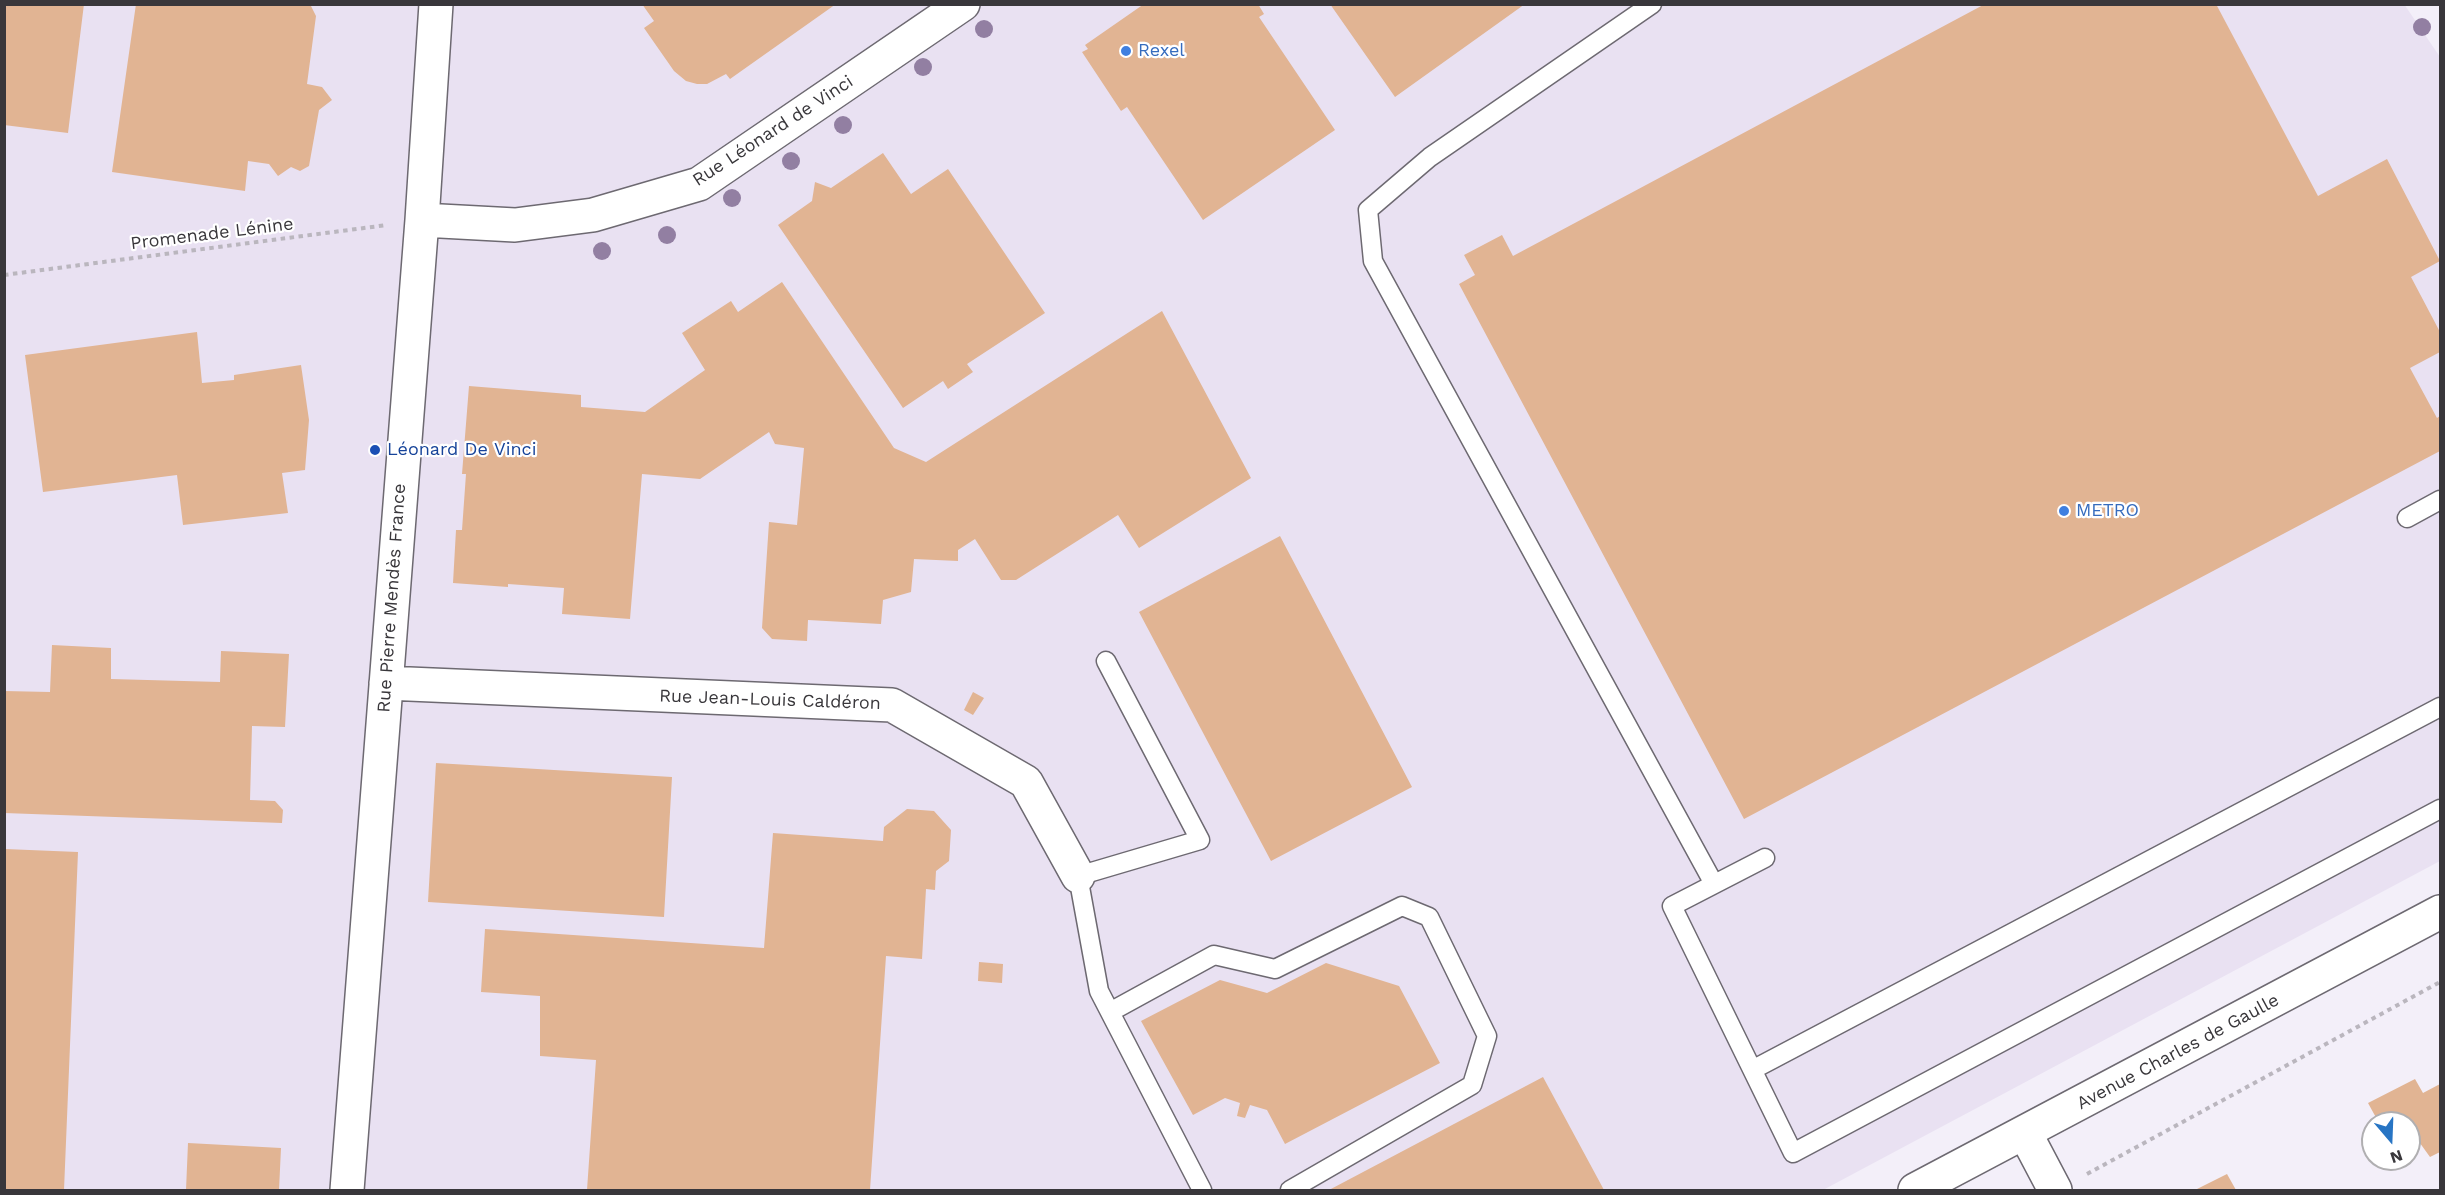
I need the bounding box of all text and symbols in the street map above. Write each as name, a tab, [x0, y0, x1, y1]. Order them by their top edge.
place label: Rexel	[1138, 40, 1185, 62]
marker: Rexel	[1119, 44, 1133, 58]
street label: Rue Léonard de Vinci	[689, 71, 857, 191]
street label: Promenade Lénine	[129, 213, 295, 255]
place label: Léonard De Vinci	[387, 439, 536, 461]
marker: Léonard De Vinci	[368, 443, 382, 457]
street label: Rue Pierre Mendès France	[373, 483, 411, 713]
place label: METRO	[2076, 500, 2139, 522]
marker: METRO	[2057, 504, 2071, 518]
street label: Rue Jean-Louis Caldéron	[659, 685, 881, 715]
street label: Avenue Charles de Gaulle	[2073, 989, 2283, 1115]
north arrow	[2361, 1111, 2421, 1171]
text: N	[2388, 1146, 2405, 1168]

